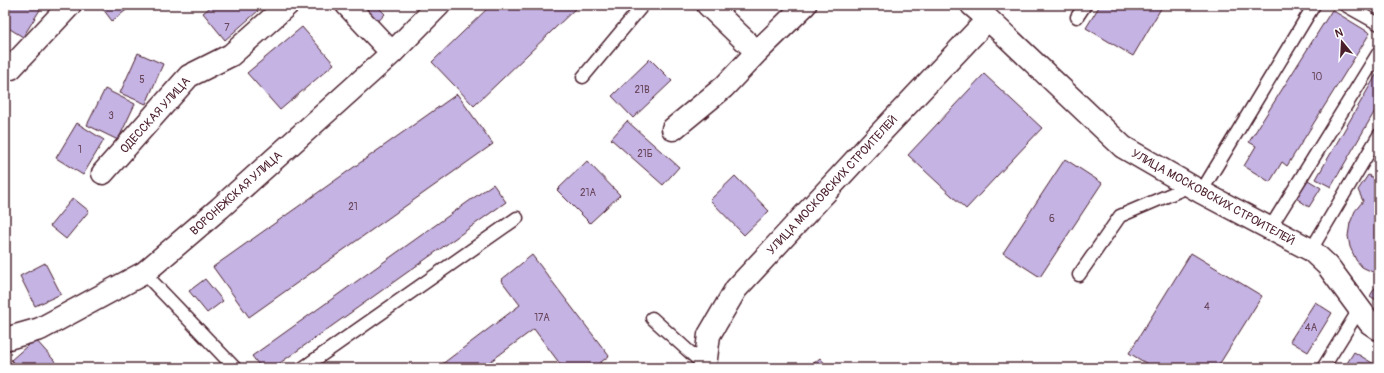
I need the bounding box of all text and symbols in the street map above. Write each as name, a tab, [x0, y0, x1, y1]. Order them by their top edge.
house number: 7	[224, 22, 230, 34]
north arrow	[1322, 22, 1362, 62]
text: N	[1334, 25, 1345, 40]
house number: 10	[1312, 71, 1323, 83]
street label: ОДЕССКАЯ УЛИЦА	[117, 74, 194, 157]
house number: 5	[139, 74, 145, 86]
house number: 21В	[634, 84, 650, 96]
house number: 3	[108, 110, 114, 122]
street label: УЛИЦА МОСКОВСКИХ СТРОИТЕЛЕЙ	[764, 113, 901, 258]
house number: 1	[78, 144, 82, 156]
street label: УЛИЦА МОСКОВСКИХ СТРОИТЕЛЕЙ	[1128, 146, 1297, 249]
street label: ВОРОНЕЖСКАЯ УЛИЦА	[187, 148, 286, 239]
house number: 21Б	[637, 148, 653, 160]
house number: 21А	[580, 187, 597, 199]
house number: 21	[348, 201, 358, 213]
house number: 6	[1049, 213, 1055, 225]
house number: 4	[1204, 301, 1210, 313]
house number: 17А	[534, 312, 550, 324]
house number: 4А	[1305, 322, 1318, 334]

